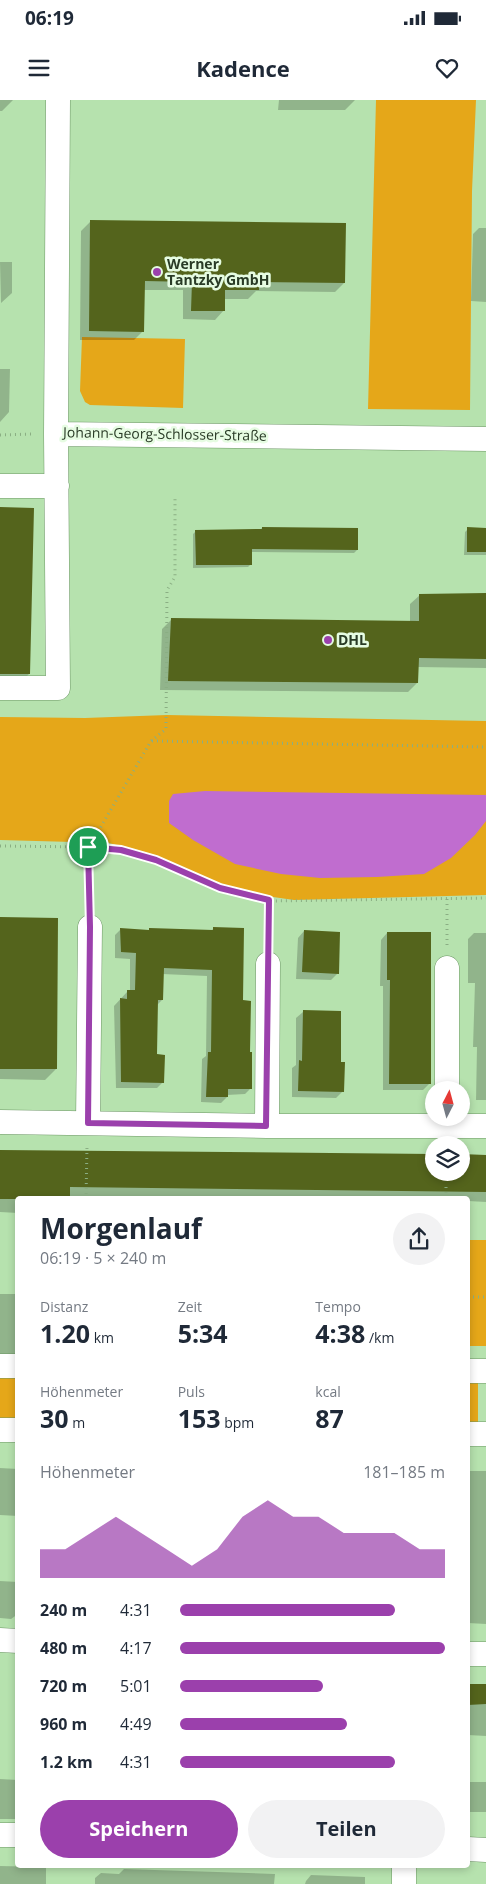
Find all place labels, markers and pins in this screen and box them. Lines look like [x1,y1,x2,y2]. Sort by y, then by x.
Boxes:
place label: Werner Tantzky GmbH [167,254,269,289]
marker: Werner Tantzky GmbH [151,266,163,278]
place label: DHL [338,630,367,649]
marker: DHL [322,634,334,646]
pin [67,826,109,868]

